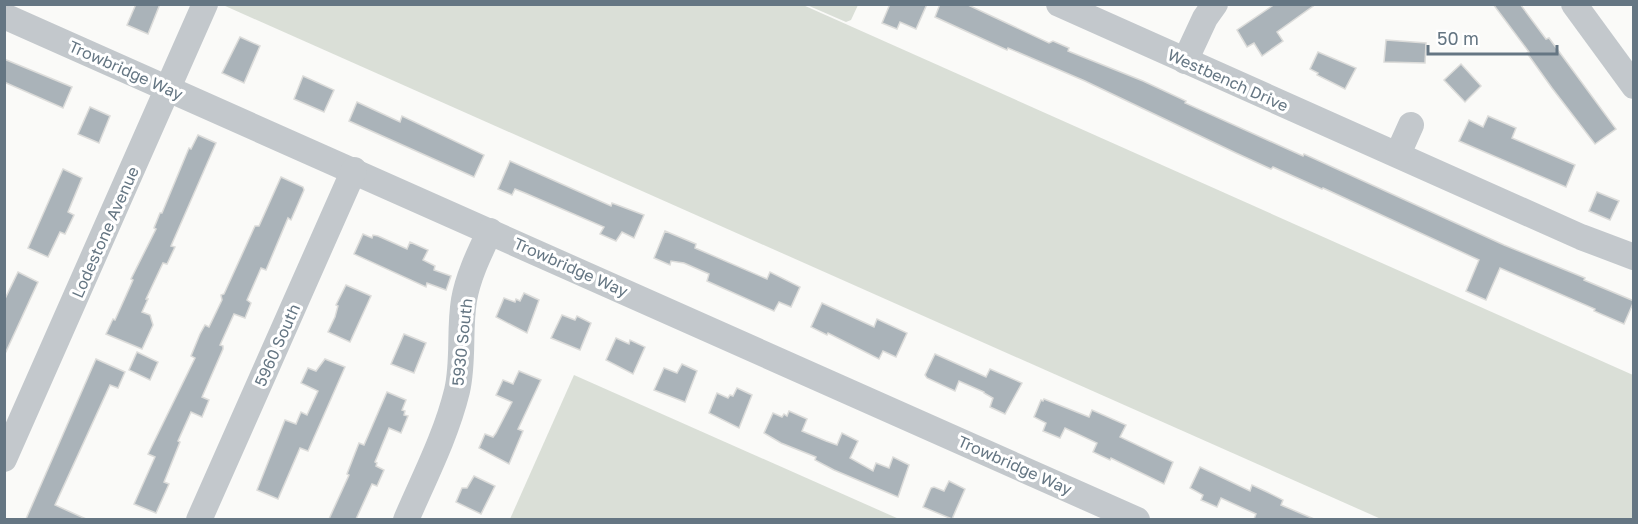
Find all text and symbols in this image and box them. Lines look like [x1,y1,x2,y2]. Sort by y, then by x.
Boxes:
scale bar [1428,18,1557,56]
text: 50 m [1437,27,1479,49]
street label: Trowbridge Way [66,36,186,104]
street label: Westbench Drive [1165,44,1291,116]
street label: Lodestone Avenue [67,163,143,301]
street label: Trowbridge Way [511,233,631,301]
street label: 5930 South [447,297,477,387]
street label: 5960 South [250,301,304,389]
street label: Trowbridge Way [955,431,1075,499]

